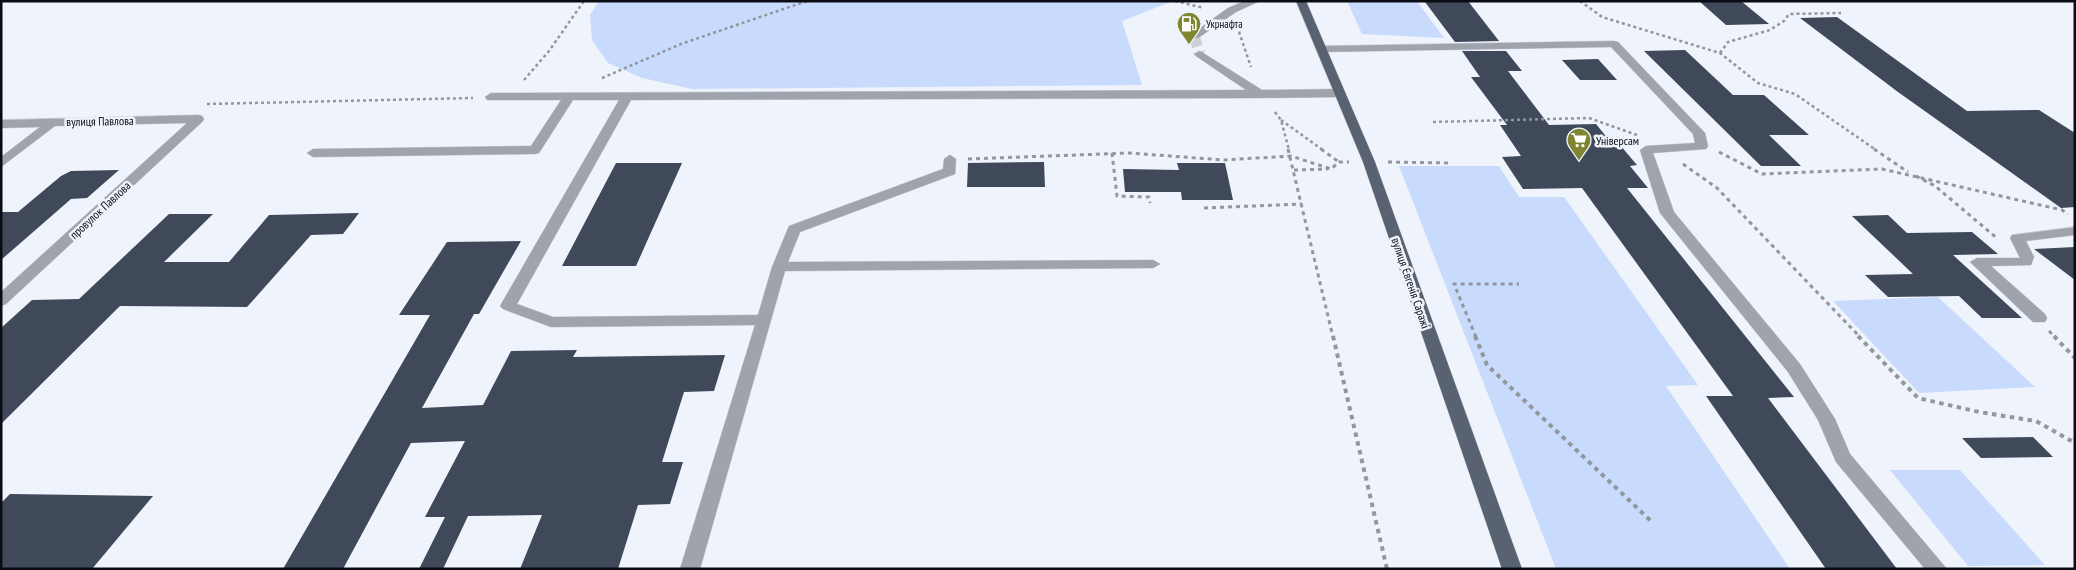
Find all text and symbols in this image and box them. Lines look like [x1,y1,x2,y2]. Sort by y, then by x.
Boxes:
fuel station icon: Укрнафта [1176,11,1202,45]
place label: Укрнафта [1206,17,1243,31]
street label: вулиця Павлова [66,113,134,129]
supermarket icon: Універсам [1566,127,1592,161]
place label: Універсам [1596,133,1639,148]
street label: провулок Павлова [66,178,134,242]
street label: вулиця Євгенія Саражі [1388,236,1434,330]

